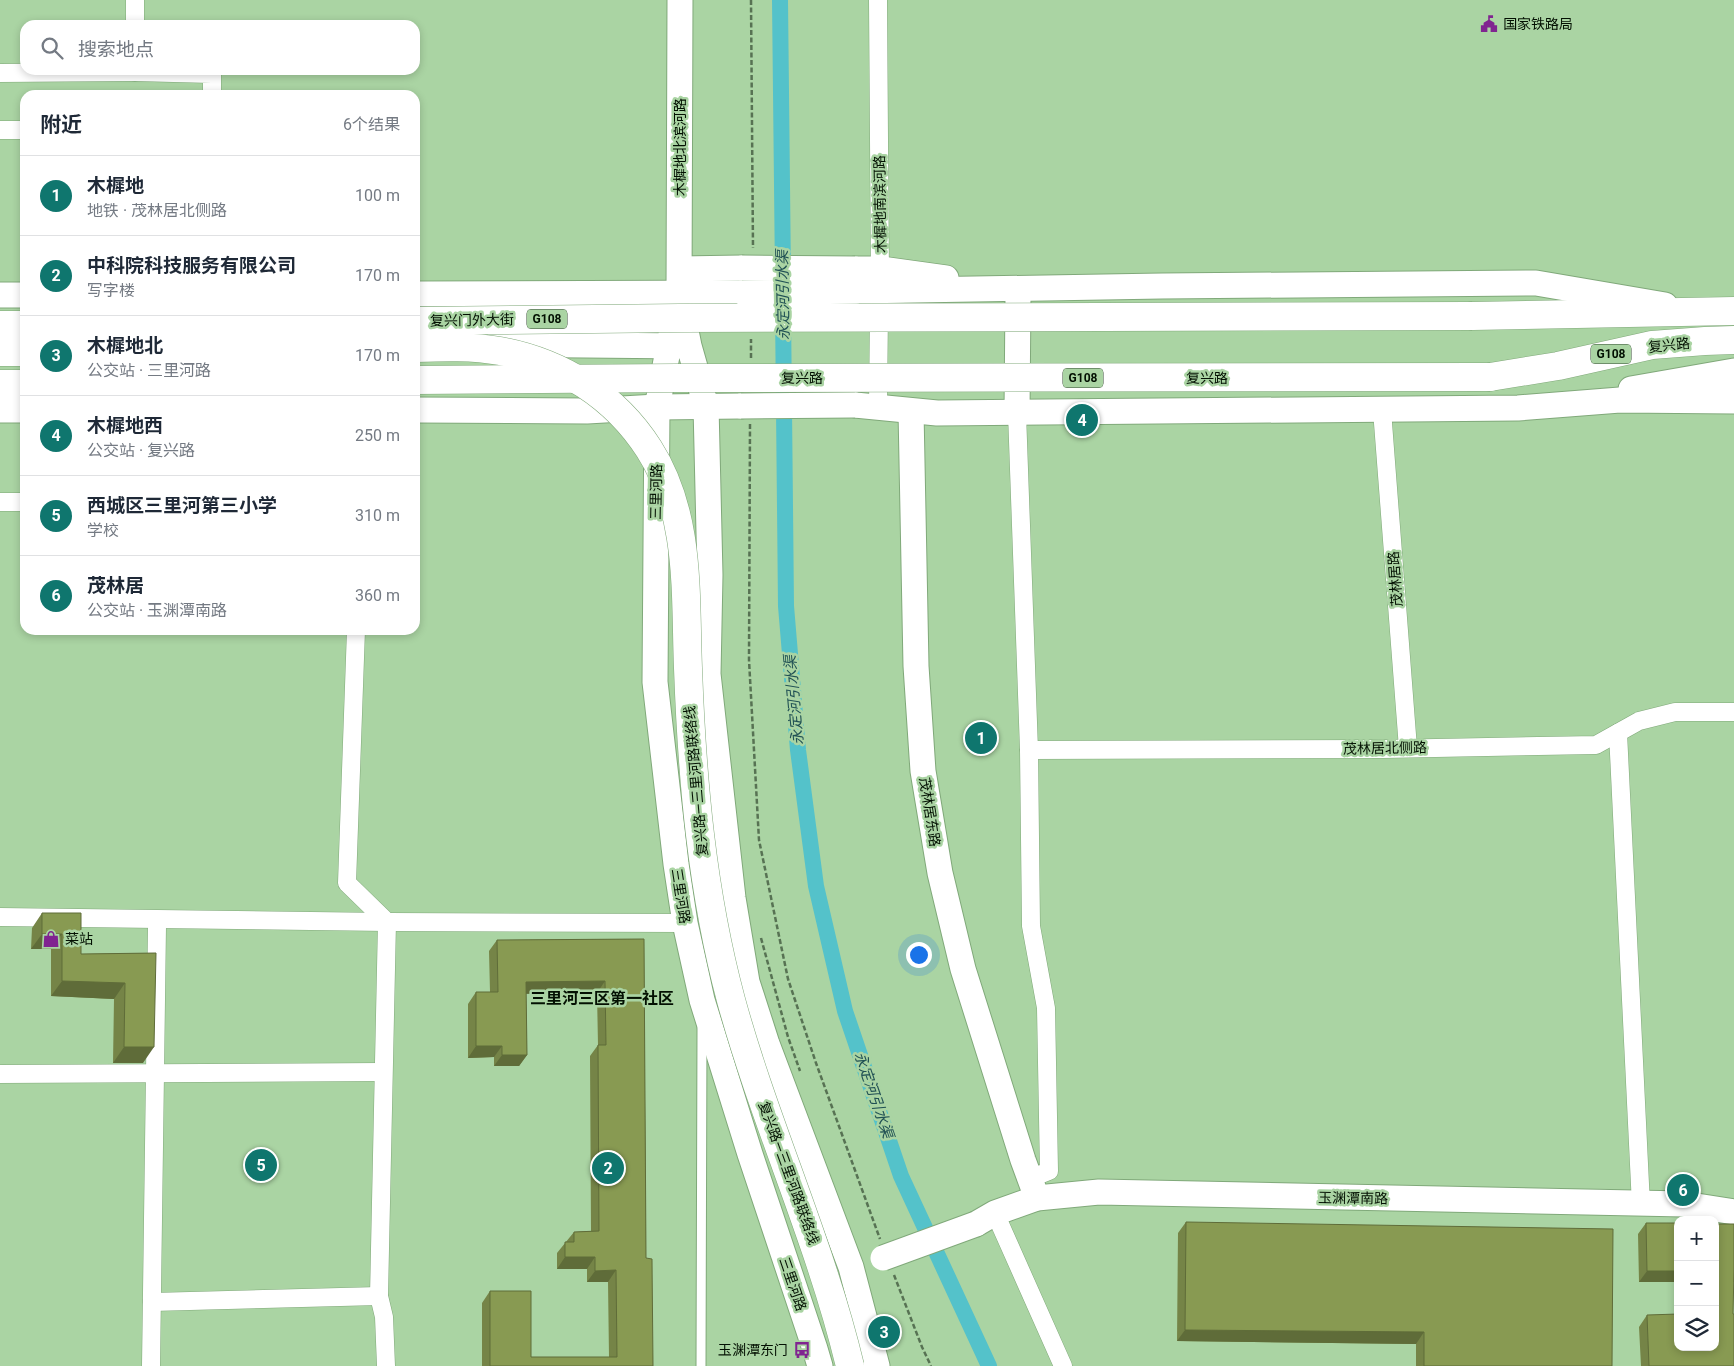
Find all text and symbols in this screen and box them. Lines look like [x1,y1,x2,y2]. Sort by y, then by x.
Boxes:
public building icon: 国家铁路局 [1479,14,1499,34]
place label: 国家铁路局 [1503,16,1573,32]
search box [20,20,420,75]
icon: search [38,34,66,62]
text: 搜索地点 [78,38,154,61]
street label: 木樨地北滨河路 [672,98,688,196]
text: 附近 [40,113,82,137]
text: 6个结果 [343,115,400,134]
street label: 木樨地南滨河路 [871,155,889,253]
text: 木樨地 [87,174,144,197]
text: 1 [51,186,61,205]
text: 100 m [355,186,400,205]
text: 地铁 · 茂林居北侧路 [87,201,227,220]
water label: 永定河引水渠 [773,248,793,340]
text: 中科院科技服务有限公司 [87,254,296,277]
text: 2 [51,266,61,285]
text: 170 m [355,266,400,285]
text: 写字楼 [87,281,135,300]
road number: G108 [527,310,567,328]
street label: 复兴门外大街 [430,311,514,329]
text: 木樨地北 [87,334,163,357]
street label: 复兴路 [1647,335,1691,355]
road number: G108 [1591,344,1631,364]
text: 3 [51,346,61,365]
text: 170 m [355,346,400,365]
text: 公交站 · 三里河路 [87,361,211,380]
road number: G108 [1063,368,1103,388]
street label: 复兴路 [781,370,823,386]
street label: 复兴路 [1186,370,1228,386]
pin: 4 [1066,401,1098,439]
text: 木樨地西 [87,414,163,437]
text: 4 [51,426,61,445]
text: 250 m [355,426,400,445]
text: 公交站 · 复兴路 [87,441,195,460]
street label: 三里河路 [648,464,664,520]
text: 西城区三里河第三小学 [87,494,277,517]
text: 5 [51,506,61,525]
text: 310 m [355,506,400,525]
text: 学校 [87,521,119,540]
street label: 茂林居路 [1385,551,1405,607]
text: 茂林居 [87,574,144,597]
text: 6 [51,586,61,605]
text: 360 m [355,586,400,605]
text: 公交站 · 玉渊潭南路 [87,601,227,620]
water label: 永定河引水渠 [781,652,807,746]
street label: 复兴路—三里河路联络线 [681,705,711,857]
pin: 1 [965,719,997,757]
street label: 茂林居北侧路 [1343,739,1427,757]
street label: 茂林居东路 [917,776,943,848]
street label: 三里河路 [669,867,693,925]
shop icon: 菜站 [41,929,61,949]
place label: 菜站 [65,931,93,947]
your location [906,942,932,968]
district label: 三里河三区第一社区 [530,989,674,1008]
water label: 永定河引水渠 [851,1050,898,1142]
street label: 复兴路—三里河路联络线 [756,1099,822,1247]
pin: 5 [245,1146,277,1184]
pin: 2 [592,1149,624,1187]
pin: 6 [1667,1171,1699,1209]
street label: 玉渊潭南路 [1318,1189,1388,1207]
map controls [1674,1216,1719,1351]
button: + [1674,1216,1719,1261]
street label: 三里河路 [776,1255,810,1313]
button: − [1674,1261,1719,1306]
button: layers [1674,1306,1719,1351]
pin: 3 [868,1313,900,1351]
bus stop icon: 玉渊潭东门 [792,1340,812,1360]
place label: 玉渊潭东门 [718,1342,788,1358]

